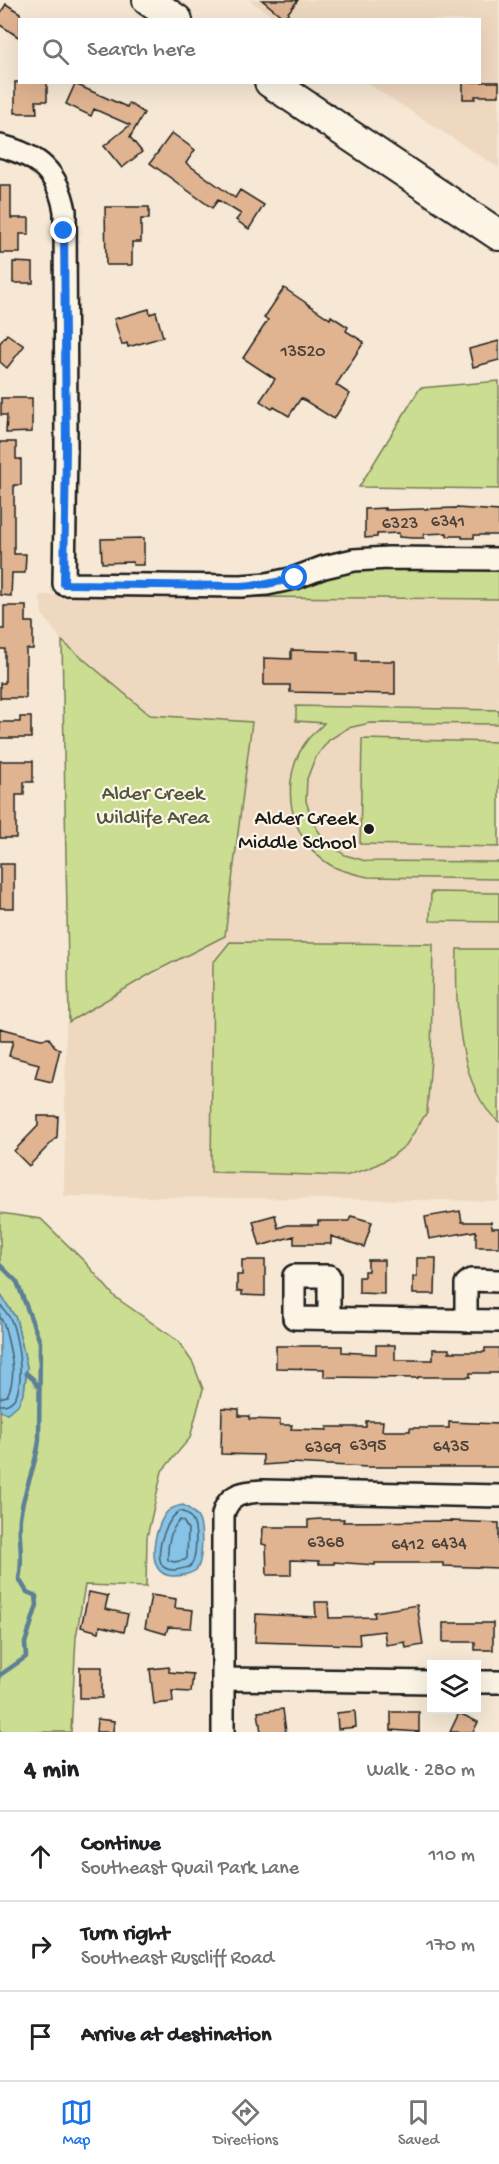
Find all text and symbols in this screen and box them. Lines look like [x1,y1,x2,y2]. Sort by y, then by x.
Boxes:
search box [18,18,481,84]
icon: search [39,35,72,68]
text: Search here [87,38,195,64]
route end [50,217,76,243]
house number: 13520 [279,342,326,363]
house number: 6341 [431,512,465,533]
house number: 6323 [382,514,418,535]
route start [281,564,307,590]
park label: Alder Creek Wildlife Area [96,783,211,832]
place label: Alder Creek Middle School [238,808,360,857]
marker: Alder Creek Middle School [362,822,376,836]
house number: 6395 [350,1436,386,1457]
house number: 6435 [433,1437,469,1458]
house number: 6369 [305,1438,341,1459]
house number: 6368 [307,1533,345,1554]
house number: 6434 [431,1534,467,1555]
house number: 6412 [391,1535,425,1556]
map controls [427,1660,481,1714]
button: layers [427,1660,481,1714]
text: 4 min [24,1756,79,1787]
text: Walk · 280 m [367,1760,475,1783]
text: Continue [81,1832,161,1858]
icon: ahead [24,1840,57,1873]
text: 110 m [429,1845,475,1868]
text: Southeast Quail Park Lane [81,1858,299,1881]
text: Turn right [81,1922,169,1948]
icon: right [24,1930,57,1963]
text: 170 m [426,1935,475,1958]
text: Southeast Ruscliff Road [81,1948,274,1971]
icon: arrive [24,2020,57,2053]
text: Arrive at destination [81,2023,271,2049]
tab: Map [60,2096,93,2151]
tab: Directions [213,2096,278,2151]
tab: Saved [398,2096,439,2151]

